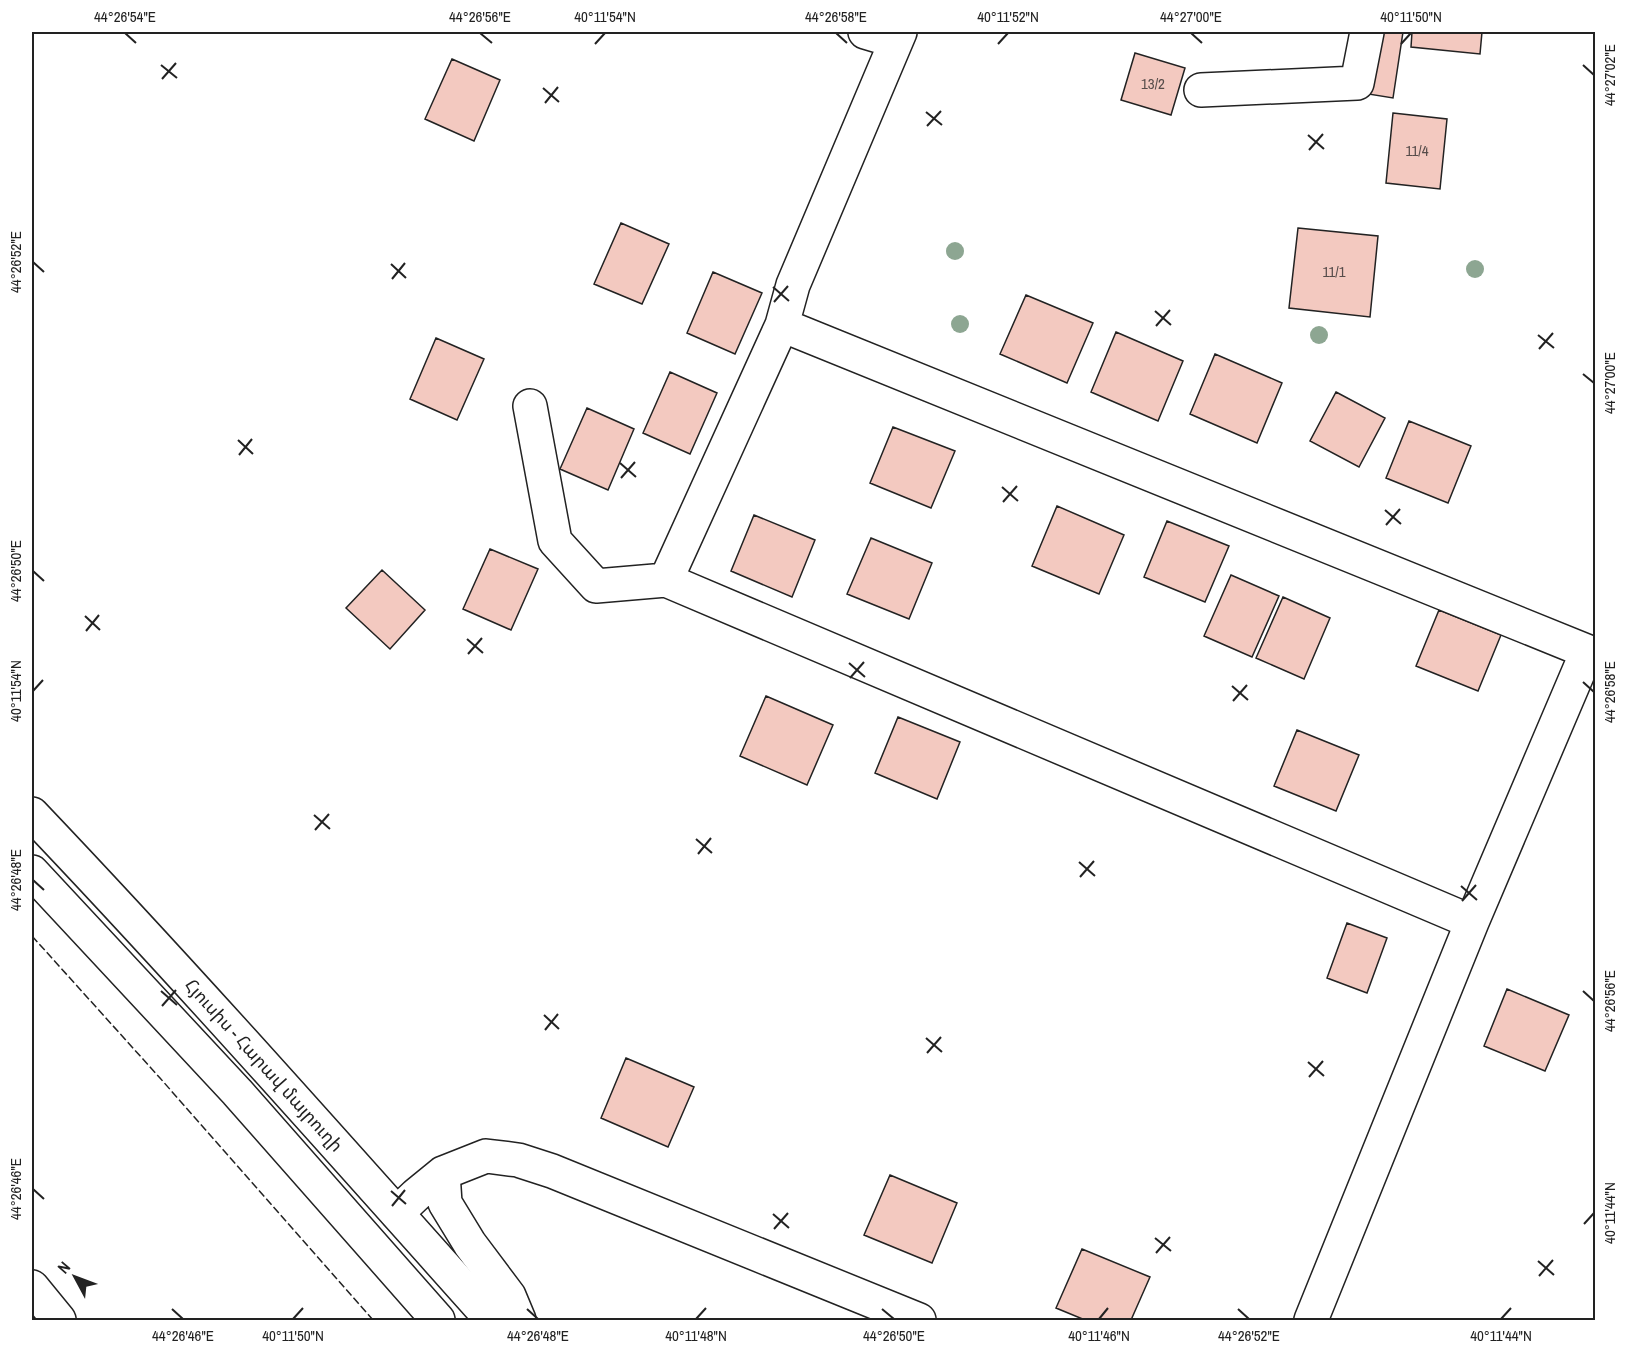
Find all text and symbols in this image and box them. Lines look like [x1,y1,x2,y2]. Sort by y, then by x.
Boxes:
text: 44°26'54"E [94,6,156,27]
text: 44°26'56"E [449,6,511,27]
text: 40°11'54"N [574,6,636,27]
text: 44°26'58"E [805,6,867,27]
text: 40°11'52"N [977,6,1039,27]
text: 44°27'00"E [1160,6,1222,27]
text: 40°11'50"N [1380,6,1442,27]
text: 44°27'02"E [1599,44,1620,106]
house number: 13/2 [1141,73,1165,94]
house number: 11/4 [1405,140,1429,161]
text: 44°26'52"E [5,231,26,293]
house number: 11/1 [1322,261,1346,282]
text: 44°27'00"E [1599,352,1620,414]
text: 44°26'50"E [5,540,26,602]
text: 40°11'54"N [5,660,26,722]
text: 44°26'58"E [1599,661,1620,723]
text: 44°26'48"E [5,849,26,911]
text: 44°26'56"E [1599,970,1620,1032]
street label: Հյուսիս - Հարավ մայրուղի [179,973,349,1157]
text: 44°26'46"E [5,1158,26,1220]
text: 40°11'44"N [1599,1182,1620,1244]
north arrow [45,1247,105,1307]
text: N [52,1256,75,1278]
text: 44°26'46"E [152,1325,214,1346]
text: 40°11'50"N [262,1325,324,1346]
text: 44°26'48"E [507,1325,569,1346]
text: 40°11'48"N [665,1325,727,1346]
text: 44°26'50"E [863,1325,925,1346]
text: 40°11'46"N [1068,1325,1130,1346]
text: 44°26'52"E [1218,1325,1280,1346]
text: 40°11'44"N [1470,1325,1532,1346]

